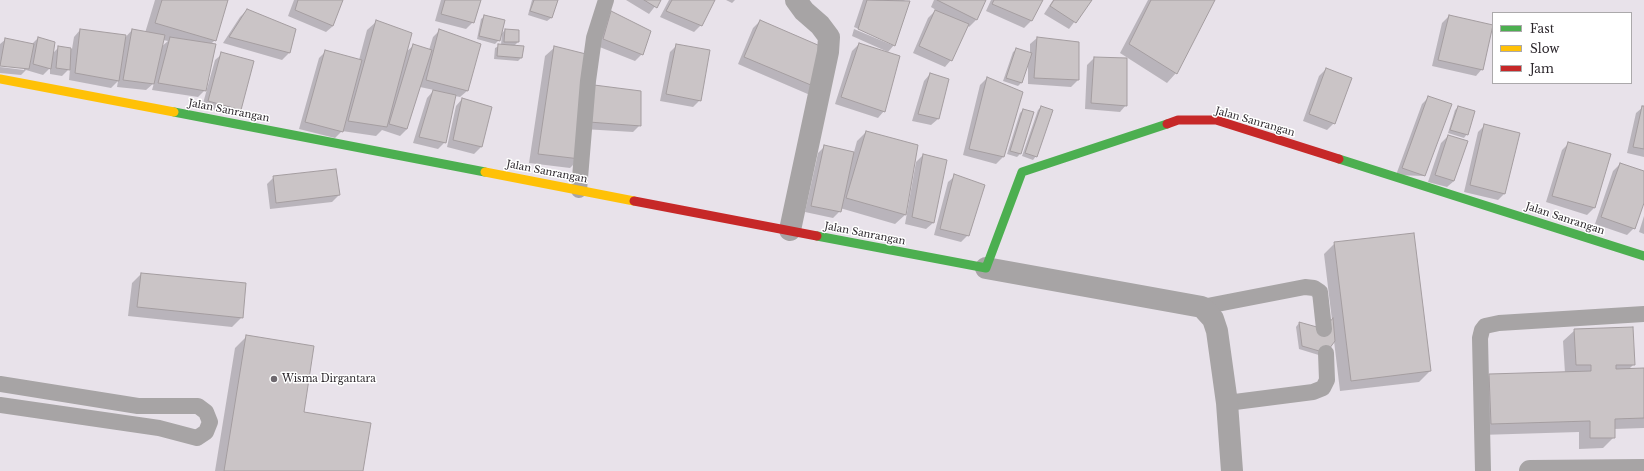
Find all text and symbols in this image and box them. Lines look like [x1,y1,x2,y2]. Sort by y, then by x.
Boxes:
legend [1492,12,1632,84]
text: Fast [1530,21,1554,36]
text: Slow [1530,41,1559,56]
text: Jam [1530,61,1554,76]
street label: Jalan Sanrangan [188,97,270,125]
street label: Jalan Sanrangan [1214,105,1296,139]
street label: Jalan Sanrangan [506,158,588,186]
street label: Jalan Sanrangan [1524,201,1606,237]
street label: Jalan Sanrangan [824,220,906,248]
place label: Wisma Dirgantara [282,373,376,385]
marker: Wisma Dirgantara [269,374,279,384]

